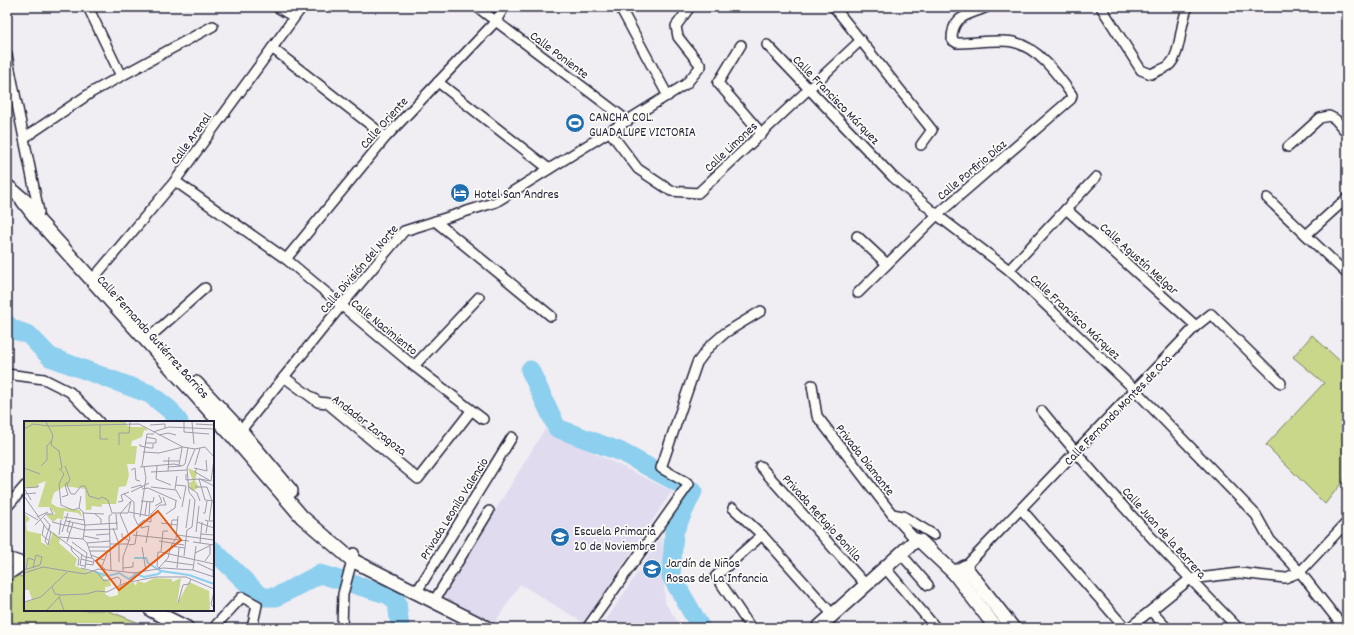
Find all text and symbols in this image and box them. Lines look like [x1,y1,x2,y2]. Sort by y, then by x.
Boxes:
street label: Calle Poniente [525,27,592,85]
street label: Calle Francisco Márquez [787,52,883,150]
street label: Calle Oriente [356,93,414,154]
place label: CANCHA COL. GUADALUPE VICTORIA [589,109,696,143]
street label: Calle Arenal [167,110,217,169]
sports icon: CANCHA COL. GUADALUPE VICTORIA [564,112,586,134]
street label: Calle Limones [701,118,763,178]
street label: Calle Porfirio Díaz [934,136,1012,206]
hotel icon: Hotel San Andres [449,182,471,204]
place label: Hotel San Andres [474,186,559,205]
street label: Calle Agustín Melgar [1095,219,1182,301]
street label: Calle División del Norte [316,221,404,318]
street label: Calle Francisco Márquez [1025,271,1124,365]
street label: Calle Fernando Gutiérrez Barrios [91,272,213,404]
street label: Calle Nacimiento [346,295,421,361]
street label: Calle Fernando Montes de Oca [1060,350,1178,471]
street label: Andador Zaragoza [327,391,411,462]
inset map [24,421,214,611]
street label: Privada Diamante [830,421,898,501]
street label: Privada Leonilo Valencio [416,454,494,564]
street label: Privada Refugio Bonilla [777,471,866,567]
street label: Calle Juan de la Barrera [1116,483,1210,585]
place label: Escuela Primaria 20 de Noviembre [574,523,656,557]
school or university icon: Escuela Primaria 20 de Noviembre [549,526,571,548]
place label: Jardín de Niños Rosas de La Infancia [666,555,769,589]
school or university icon: Jardín de Niños Rosas de La Infancia [641,558,663,580]

